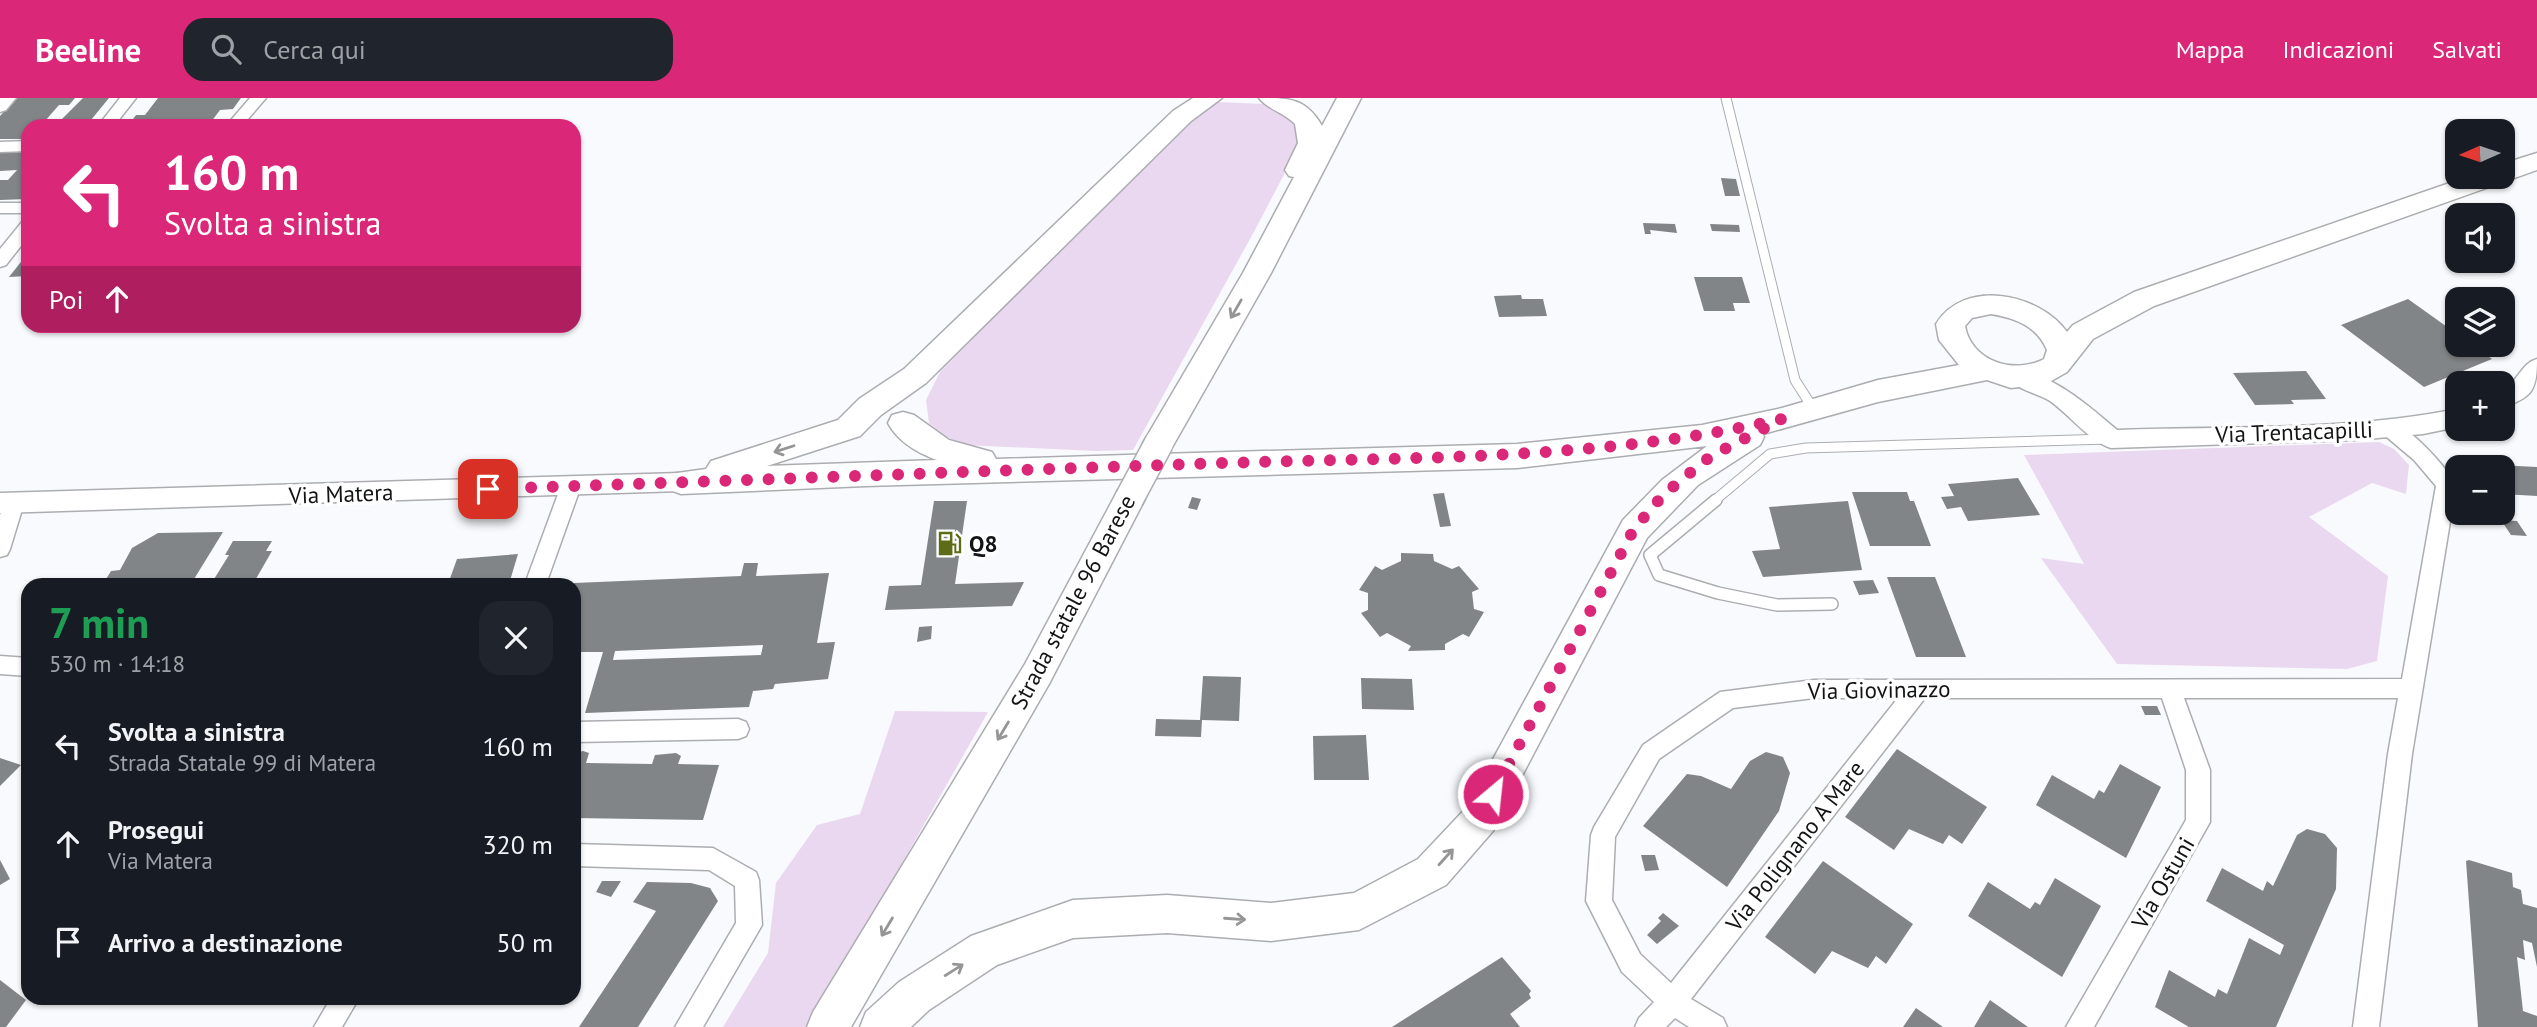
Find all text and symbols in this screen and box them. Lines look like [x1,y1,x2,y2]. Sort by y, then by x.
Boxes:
search box [183,18,673,81]
text: Beeline [35,28,141,71]
icon: search [207,30,245,68]
text: Cerca qui [263,33,366,66]
text: Mappa [2176,34,2245,65]
text: Indicazioni [2283,34,2394,65]
text: Salvati [2432,34,2502,65]
north arrow [2445,119,2515,189]
map controls [2445,119,2515,525]
text: 160 m [164,140,299,204]
icon: left [49,147,140,238]
text: Svolta a sinistra [164,202,381,244]
button: sound [2445,203,2515,273]
icon: ahead [98,280,136,318]
text: Poi [49,283,84,316]
button: layers [2445,287,2515,357]
one-way arrow [1229,299,1243,319]
button: + [2445,371,2515,441]
street label: Via Trentacapilli [2214,414,2373,449]
one-way arrow [773,444,795,457]
button: − [2445,455,2515,525]
pin [458,459,518,519]
icon: arrive [469,470,507,508]
street label: Via Matera [287,477,394,510]
street label: Strada statale 96 Barese [1004,490,1141,714]
place label: Q8 [969,529,997,558]
fuel station icon: Q8 [935,530,963,558]
text: 7 min [49,595,149,650]
button: close [479,601,553,675]
text: 530 m · 14:18 [49,649,185,678]
street label: Via Giovinazzo [1806,674,1951,705]
text: Svolta a sinistra [108,715,285,748]
one-way arrow [996,721,1010,741]
icon: left [49,727,87,765]
text: 160 m [482,730,553,763]
text: Strada Statale 99 di Matera [108,748,376,777]
street label: Via Polignano A Mare [1718,755,1870,938]
position arrow [1456,757,1530,831]
text: Prosegui [108,813,204,846]
icon: ahead [49,825,87,863]
text: 320 m [482,828,553,861]
street label: Via Ostuni [2124,832,2200,935]
text: Via Matera [108,846,213,875]
one-way arrow [1438,848,1454,866]
one-way arrow [1224,913,1246,926]
one-way arrow [880,916,894,936]
icon: arrive [49,923,87,961]
text: Arrivo a destinazione [108,926,343,959]
text: 50 m [497,926,553,959]
one-way arrow [943,963,963,977]

